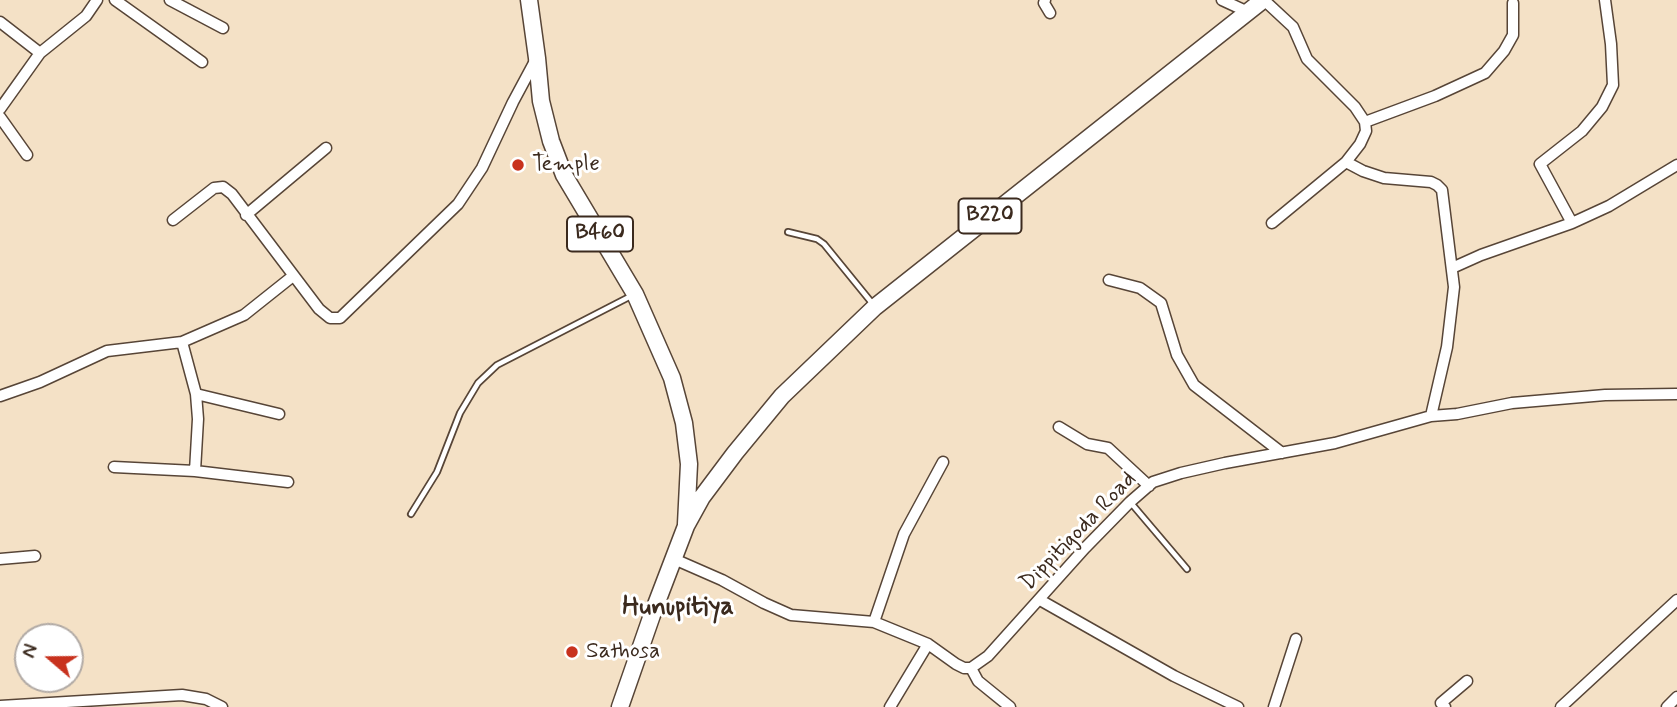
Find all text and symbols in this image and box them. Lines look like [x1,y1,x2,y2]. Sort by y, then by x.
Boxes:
place label: Temple [532,151,600,179]
marker: Temple [510,157,526,173]
road number: B220 [958,198,1021,234]
road number: B460 [567,216,633,252]
street label: Dippitigoda Road [1015,467,1143,597]
district label: Hunupitiya [622,593,734,625]
north arrow [14,623,84,693]
place label: Sathosa [586,638,660,666]
text: N [17,641,45,662]
marker: Sathosa [564,644,580,660]

